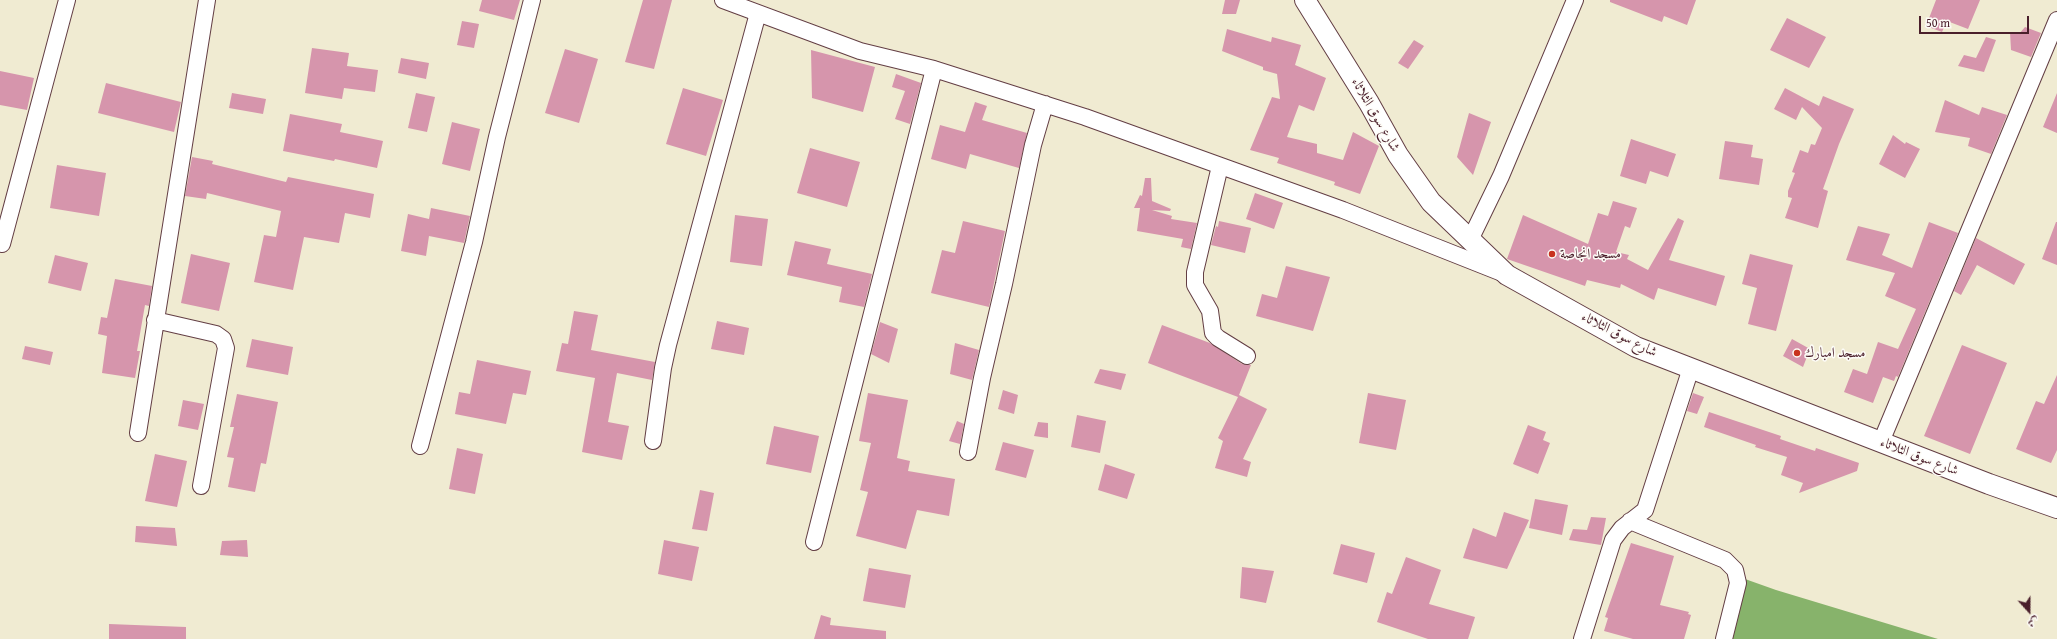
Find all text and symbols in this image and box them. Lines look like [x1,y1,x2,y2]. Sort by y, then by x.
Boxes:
scale bar [1921,8,2031,34]
text: 50 m [1926,14,1950,31]
street label: شارع سوق الثلاثاء [1347,75,1403,155]
place label: مسجد انجاصة [1560,246,1621,262]
marker: مسجد انجاصة [1547,249,1557,259]
street label: شارع سوق الثلاثاء [1578,309,1660,361]
place label: مسجد امبارك [1805,345,1865,361]
marker: مسجد امبارك [1792,348,1802,358]
street label: شارع سوق الثلاثاء [1877,434,1961,480]
north arrow [2009,591,2049,631]
text: ش [2025,613,2041,632]

